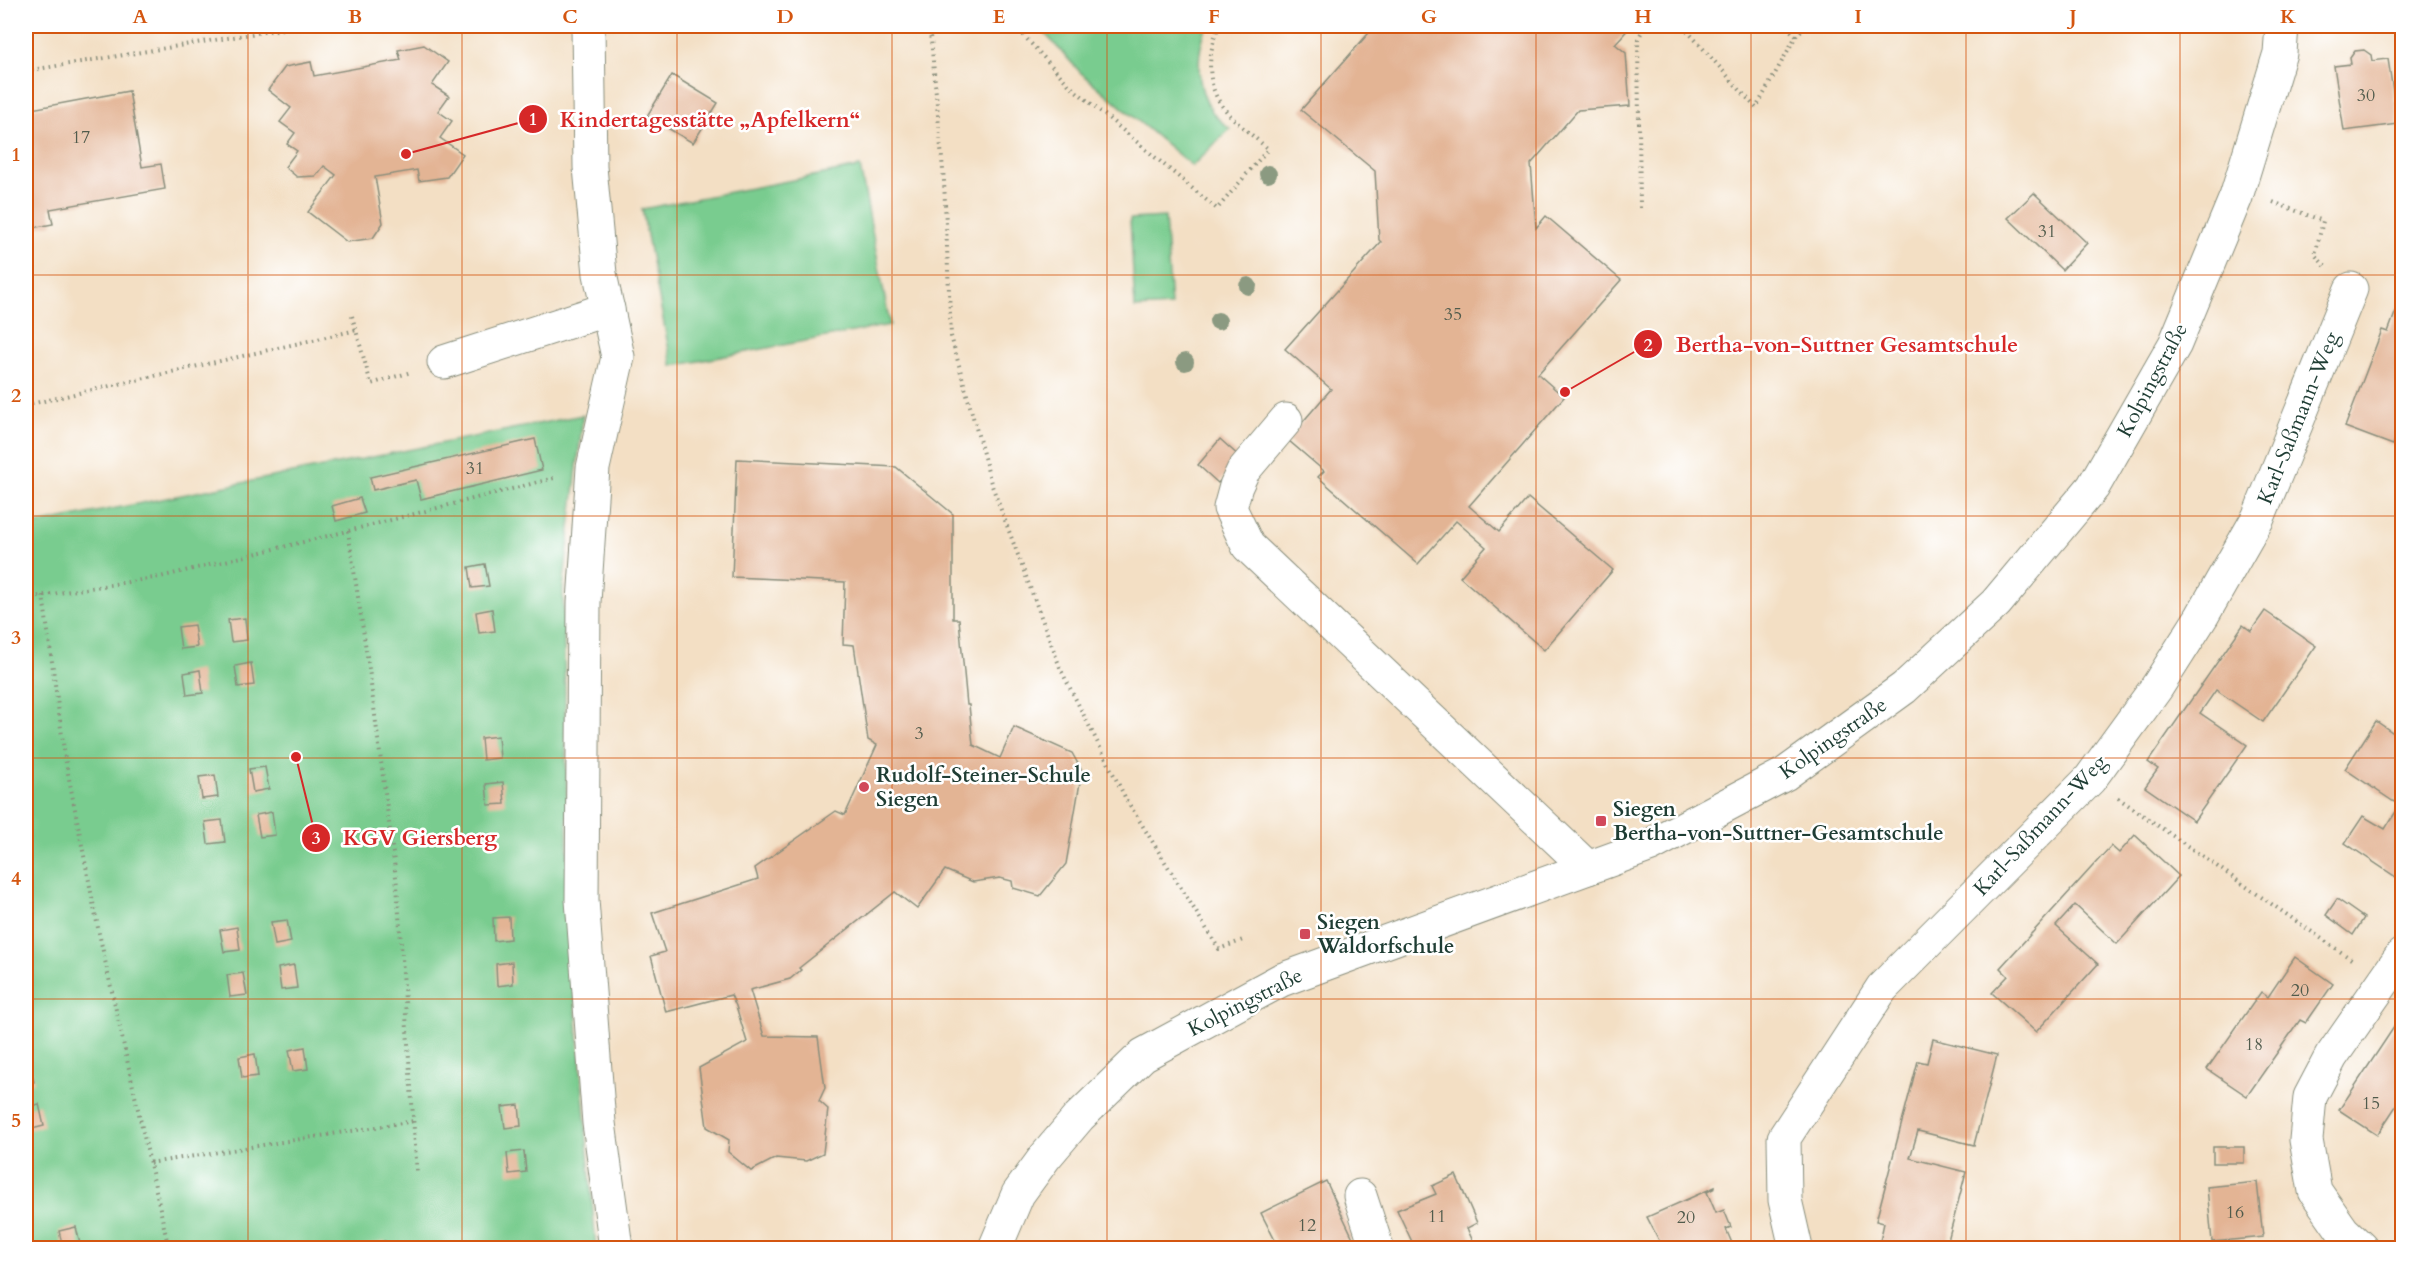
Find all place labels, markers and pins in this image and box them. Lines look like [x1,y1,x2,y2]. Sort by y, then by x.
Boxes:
callout: Kindertagesstätte „Apfelkern“ [518,99,873,139]
callout: Bertha-von-Suttner Gesamtschule [1633,324,2030,364]
place label: Rudolf-Steiner-Schule Siegen [876,761,1091,814]
marker: Rudolf-Steiner-Schule Siegen [857,780,871,794]
place label: Siegen Bertha-von-Suttner-Gesamtschule [1613,795,1944,848]
marker: Siegen Bertha-von-Suttner-Gesamtschule [1594,814,1608,828]
callout: KGV Giersberg [301,818,509,858]
place label: Siegen Waldorfschule [1316,908,1454,961]
marker: Siegen Waldorfschule [1298,927,1312,941]

